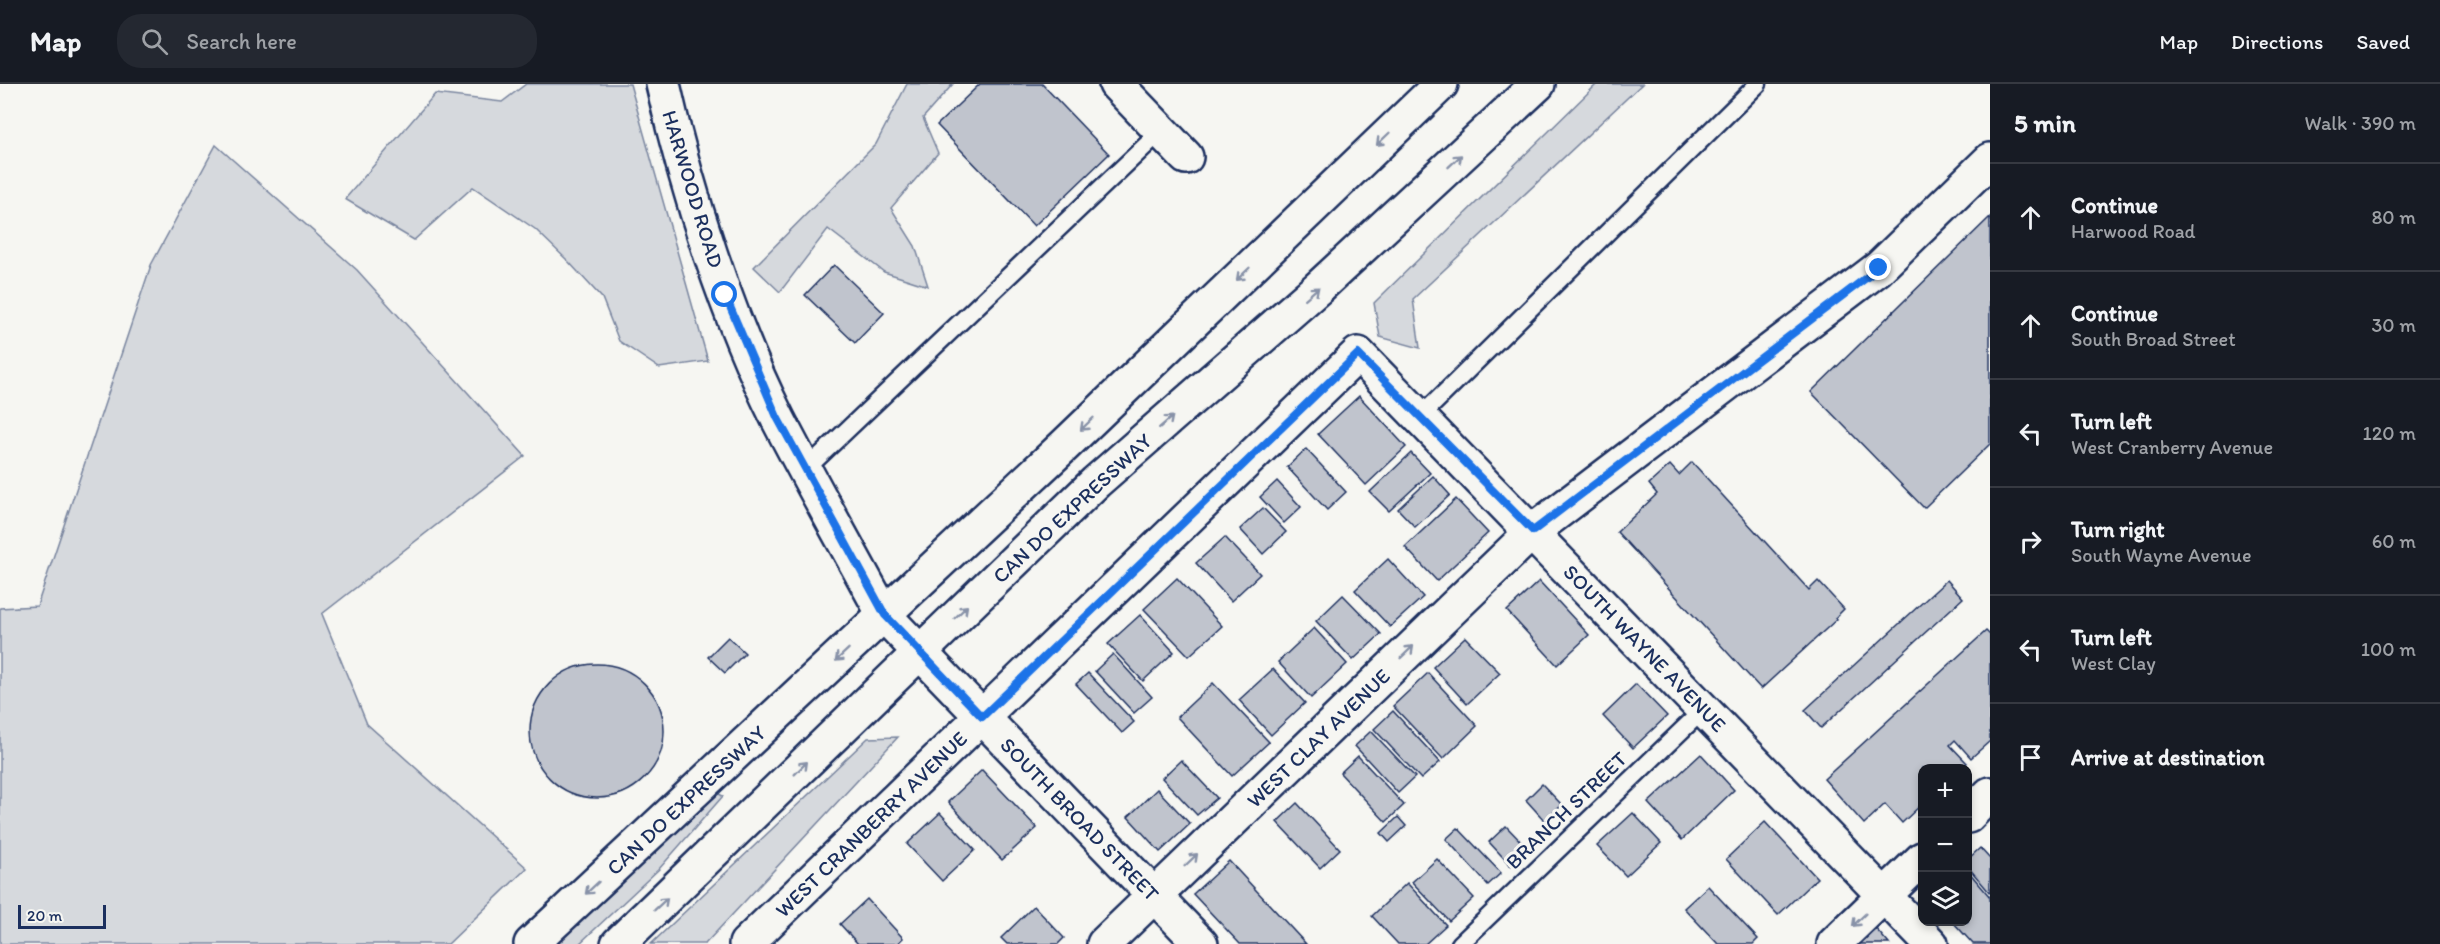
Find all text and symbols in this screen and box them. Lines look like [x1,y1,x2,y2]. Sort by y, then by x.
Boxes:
search box [117,14,537,68]
text: Map [30,24,81,58]
icon: search [138,25,171,58]
text: Search here [186,28,297,55]
text: Map [2160,29,2198,54]
text: Directions [2231,29,2323,54]
text: Saved [2356,29,2410,54]
street label: HARWOOD ROAD [657,107,729,271]
text: 5 min [2014,107,2076,139]
text: Walk · 390 m [2305,111,2416,135]
one-way arrow [1376,132,1391,146]
one-way arrow [1447,154,1462,168]
text: Continue [2071,192,2158,219]
icon: ahead [2014,201,2047,234]
text: 80 m [2371,205,2416,229]
text: Harwood Road [2071,219,2196,243]
route end [1865,254,1891,280]
one-way arrow [1235,267,1250,282]
route start [711,281,737,307]
one-way arrow [1304,286,1319,300]
text: Continue [2071,300,2158,327]
icon: ahead [2014,309,2047,342]
text: 30 m [2371,313,2416,337]
text: South Broad Street [2071,327,2236,351]
text: Turn left [2071,408,2152,435]
one-way arrow [1158,415,1173,429]
one-way arrow [1080,417,1095,431]
icon: left [2014,417,2047,450]
text: 120 m [2363,421,2416,445]
street label: CAN DO EXPRESSWAY [987,428,1157,588]
text: West Cranberry Avenue [2071,435,2273,459]
text: Turn right [2071,516,2165,543]
icon: right [2014,525,2047,558]
text: 60 m [2372,529,2416,553]
text: South Wayne Avenue [2071,543,2251,567]
street label: SOUTH WAYNE AVENUE [1559,559,1732,737]
one-way arrow [953,605,968,619]
text: Turn left [2071,624,2152,651]
icon: left [2014,633,2047,666]
text: 100 m [2361,637,2416,661]
one-way arrow [1400,645,1415,659]
one-way arrow [834,648,849,662]
text: West Clay [2071,651,2156,675]
street label: WEST CLAY AVENUE [1241,663,1395,813]
street label: CAN DO EXPRESSWAY [601,720,771,880]
street label: WEST CRANBERRY AVENUE [770,726,972,922]
street label: SOUTH BROAD STREET [995,732,1165,906]
icon: arrive [2014,741,2047,774]
text: Arrive at destination [2071,744,2265,771]
street label: BRANCH STREET [1500,746,1632,874]
one-way arrow [794,761,808,776]
map controls [1918,764,1972,926]
button: + [1918,764,1972,818]
button: − [1918,818,1972,872]
one-way arrow [1183,853,1198,867]
button: layers [1918,872,1972,926]
one-way arrow [584,881,599,895]
one-way arrow [654,897,669,911]
scale bar [18,902,106,930]
text: 20 m [27,906,62,925]
one-way arrow [1852,912,1867,927]

